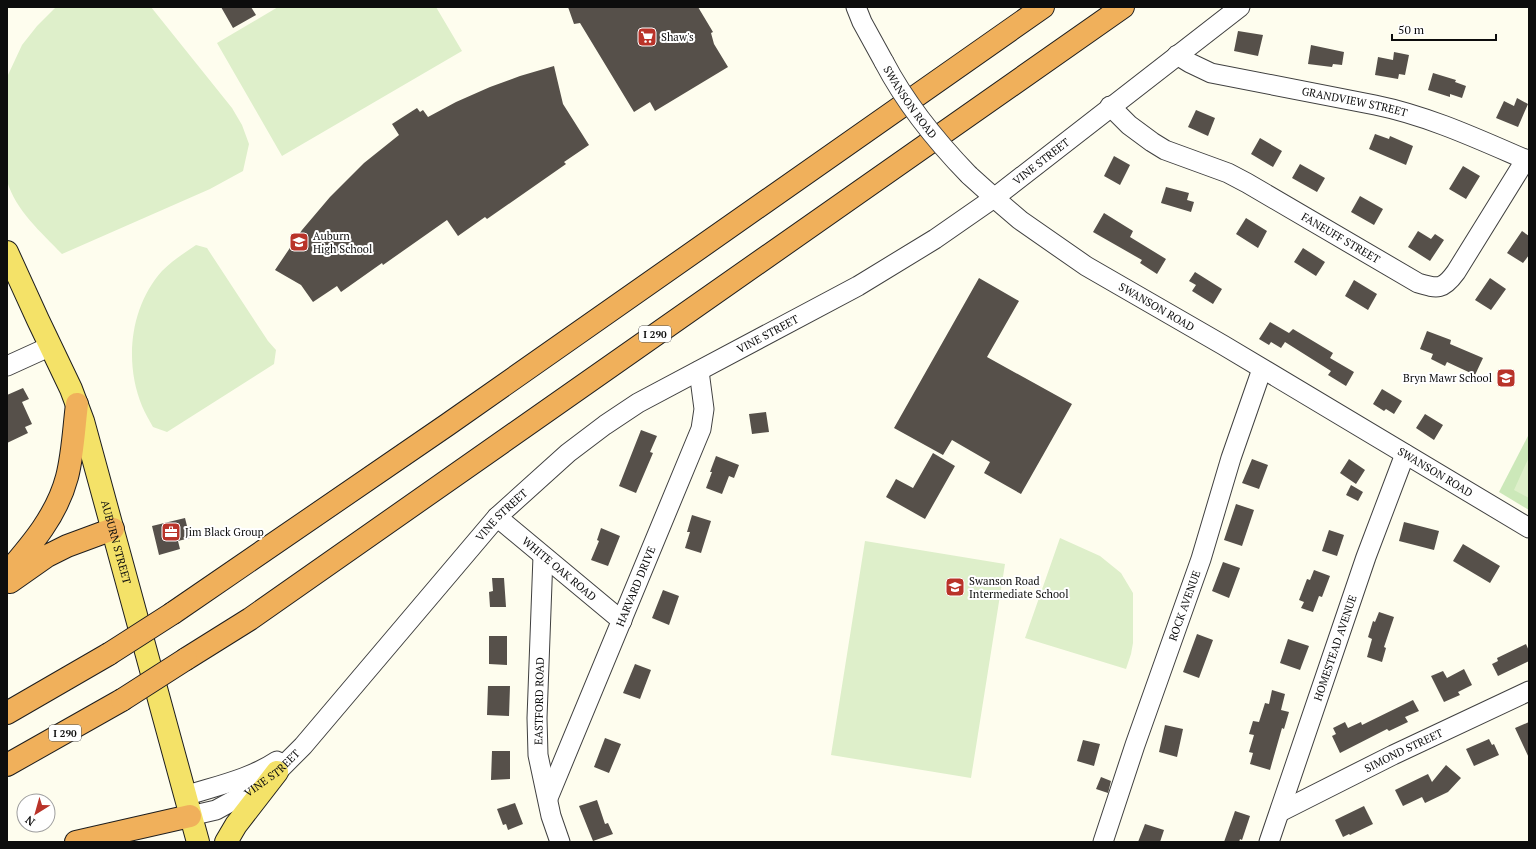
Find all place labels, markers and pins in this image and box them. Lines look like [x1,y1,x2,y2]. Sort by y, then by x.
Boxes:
supermarket icon: Shaw's [636,26,658,48]
place label: Shaw's [661,30,694,44]
place label: Auburn High School [313,229,372,256]
school or university icon: Auburn High School [288,231,310,253]
school or university icon: Bryn Mawr School [1495,367,1517,389]
place label: Bryn Mawr School [1403,371,1492,385]
office icon: Jim Black Group [160,521,182,543]
place label: Jim Black Group [185,525,264,539]
place label: Swanson Road Intermediate School [969,574,1068,601]
school or university icon: Swanson Road Intermediate School [944,576,966,598]

